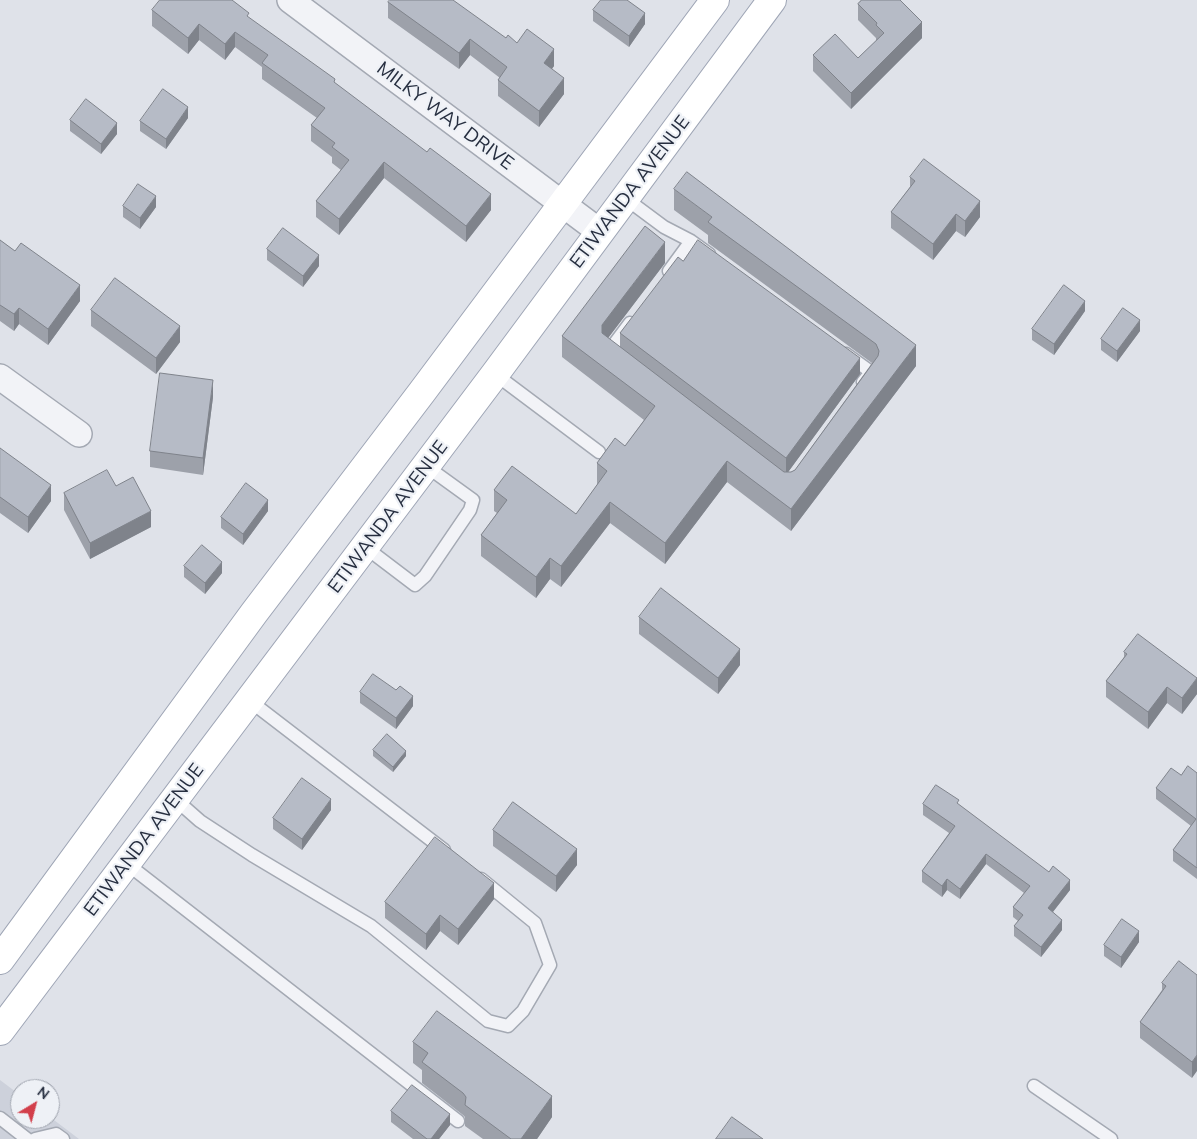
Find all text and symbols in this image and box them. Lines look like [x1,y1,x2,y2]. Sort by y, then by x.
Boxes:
street label: MILKY WAY DRIVE [372,57,518,175]
street label: ETIWANDA AVENUE [565,111,695,273]
street label: ETIWANDA AVENUE [323,436,453,598]
street label: ETIWANDA AVENUE [79,759,209,921]
north arrow [10,1079,60,1129]
text: N [34,1082,53,1103]

